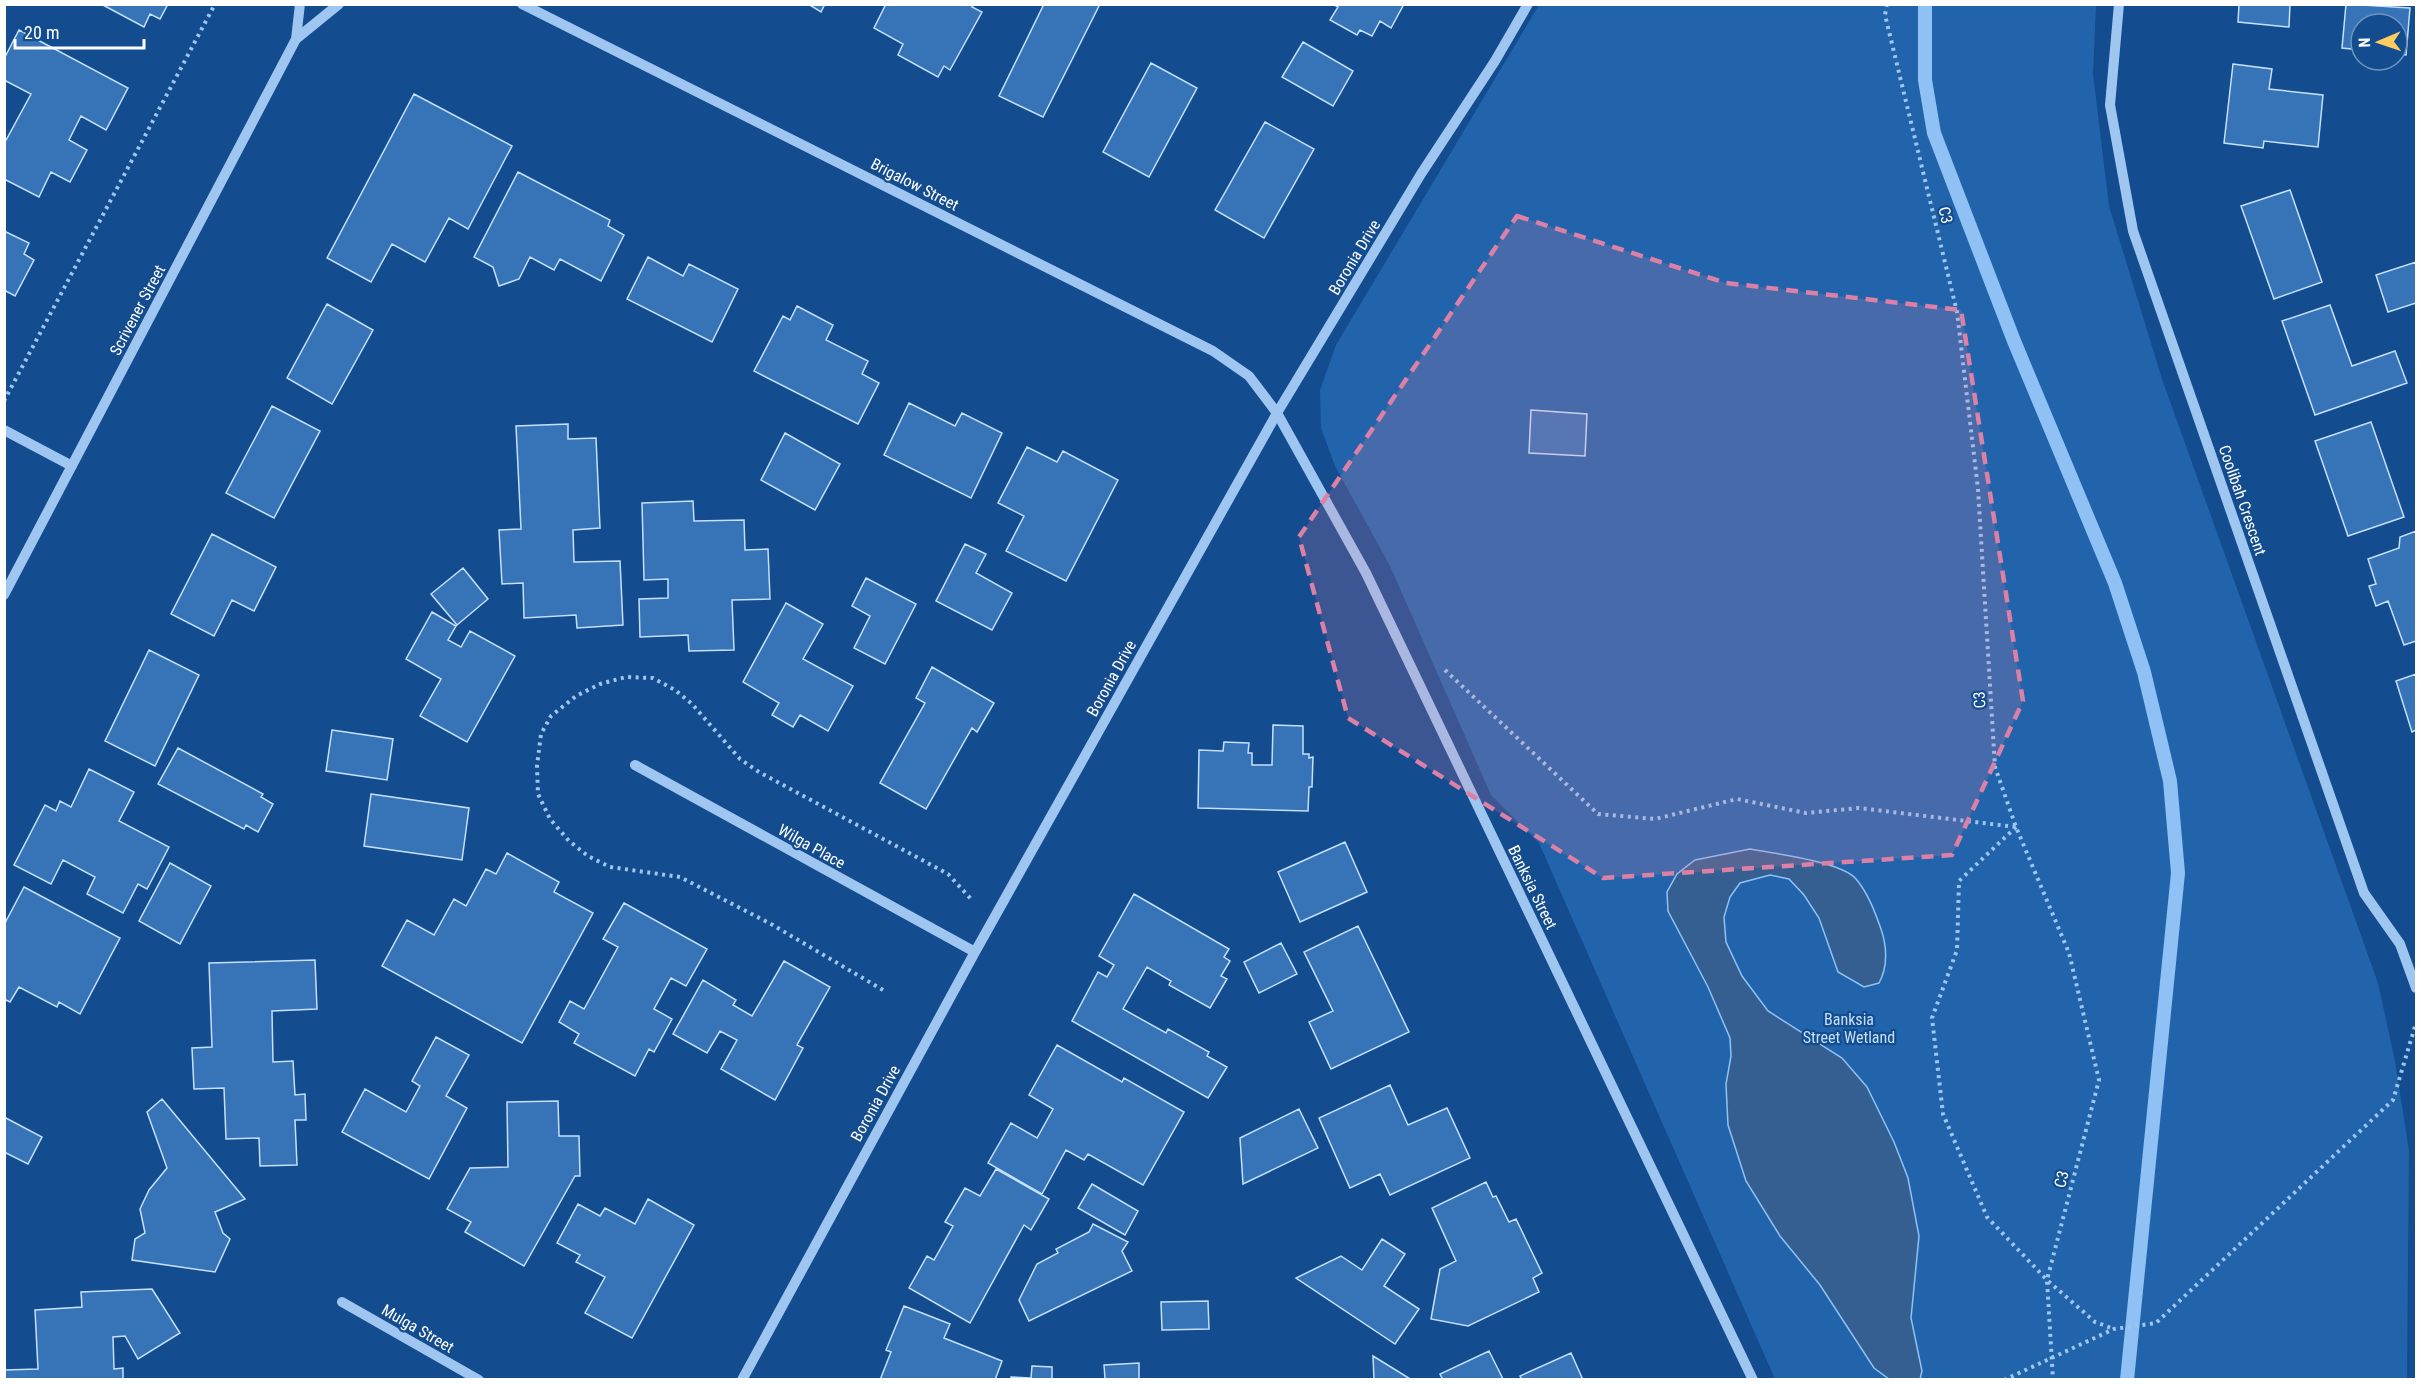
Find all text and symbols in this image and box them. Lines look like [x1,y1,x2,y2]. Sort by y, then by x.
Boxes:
scale bar [15,12,144,50]
north arrow [2349,12,2409,72]
text: 20 m [24,22,59,43]
text: N [2355,37,2374,48]
street label: Brigalow Street [868,154,962,215]
street label: C3 [1934,205,1957,226]
street label: Boronia Drive [1325,216,1384,298]
street label: Scrivener Street [106,261,169,359]
street label: Coolibah Crescent [2215,443,2270,558]
street label: Boronia Drive [1083,637,1140,720]
street label: C3 [1969,691,1990,709]
street label: Wilga Place [775,820,849,873]
street label: Banksia Street [1504,842,1561,933]
park label: Banksia Street Wetland [1803,1010,1895,1047]
street label: Boronia Drive [847,1062,904,1145]
street label: C3 [2050,1169,2073,1190]
street label: Mulga Street [378,1300,457,1357]

